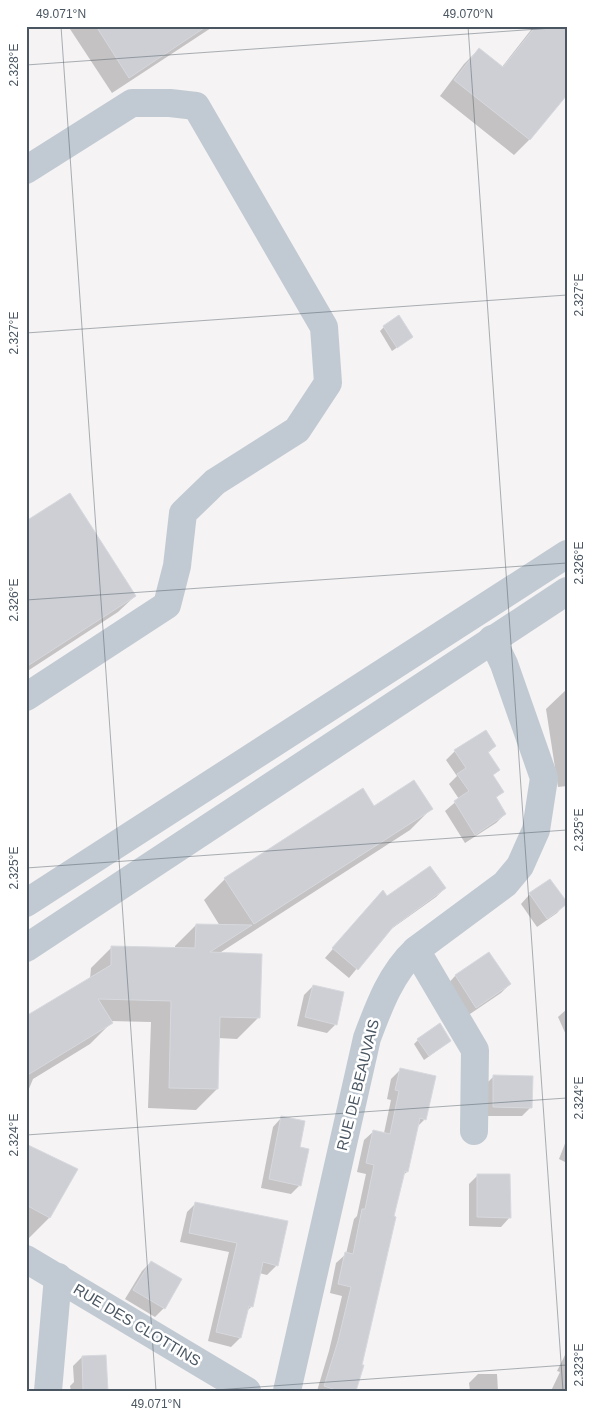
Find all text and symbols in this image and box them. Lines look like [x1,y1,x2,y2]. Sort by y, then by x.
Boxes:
text: 49.071°N [36,7,86,21]
text: 49.070°N [443,7,493,21]
text: 2.328°E [7,44,21,86]
text: 2.327°E [572,274,586,316]
text: 2.327°E [7,312,21,354]
text: 2.326°E [572,542,586,584]
text: 2.326°E [7,579,21,621]
text: 2.325°E [572,809,586,851]
text: 2.325°E [7,847,21,889]
street label: RUE DE BEAUVAIS [333,1017,382,1152]
text: 2.324°E [572,1077,586,1119]
text: 2.324°E [7,1114,21,1156]
street label: RUE DES CLOTTINS [71,1280,204,1369]
text: 2.323°E [572,1344,586,1386]
text: 49.071°N [131,1397,181,1411]

